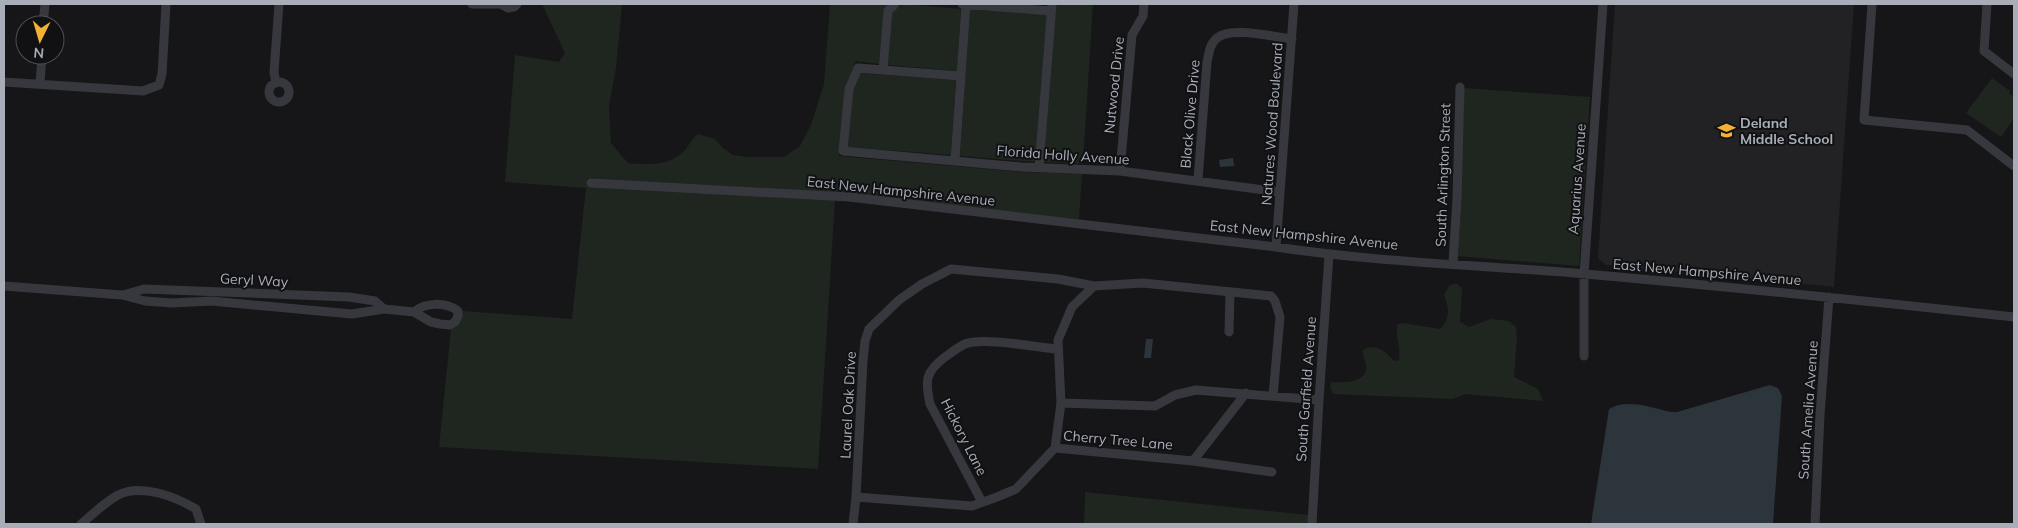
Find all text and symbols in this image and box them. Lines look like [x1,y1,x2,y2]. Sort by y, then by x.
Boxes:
north arrow [15,15,65,65]
street label: Nutwood Drive [1100,36,1128,134]
street label: Natures Wood Boulevard [1257,42,1287,206]
text: N [33,44,45,62]
street label: Black Olive Drive [1176,59,1204,169]
street label: South Arlington Street [1431,103,1455,247]
place label: Deland Middle School [1740,114,1833,148]
school or university icon: Deland Middle School [1716,121,1736,141]
street label: Aquarius Avenue [1564,123,1590,235]
street label: Florida Holly Avenue [996,141,1130,169]
street label: East New Hampshire Avenue [806,172,996,210]
street label: East New Hampshire Avenue [1209,216,1399,254]
street label: East New Hampshire Avenue [1612,255,1802,289]
street label: Geryl Way [219,269,289,291]
street label: South Garfield Avenue [1292,316,1320,462]
street label: South Amelia Avenue [1794,340,1822,480]
street label: Laurel Oak Drive [836,351,860,459]
street label: Hickory Lane [937,395,991,479]
street label: Cherry Tree Lane [1062,426,1174,454]

